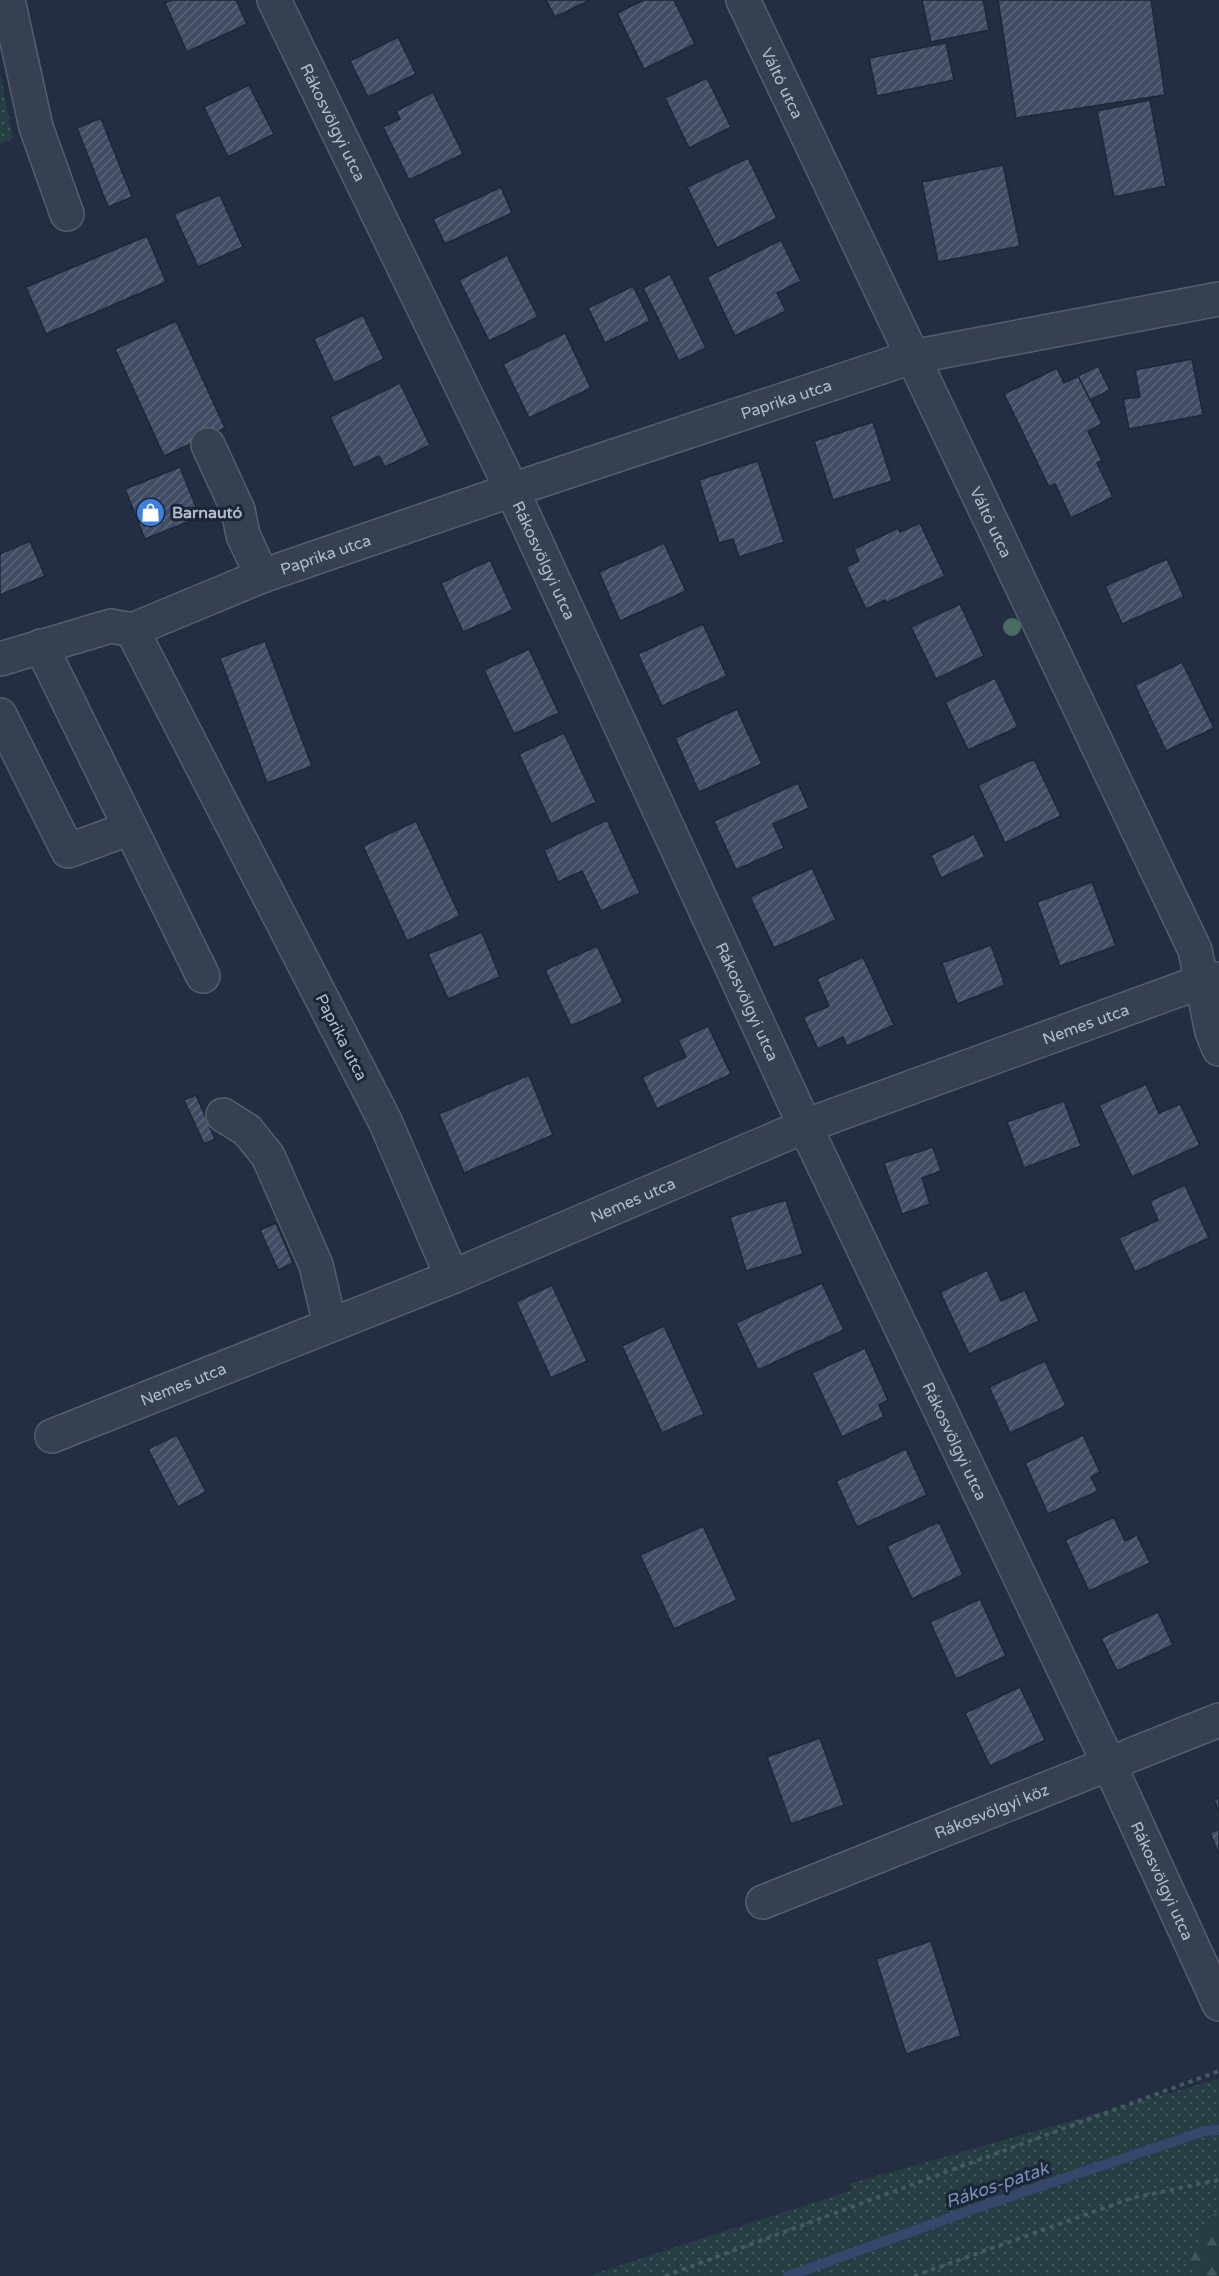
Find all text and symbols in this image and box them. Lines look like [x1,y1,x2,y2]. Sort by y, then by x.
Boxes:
street label: Váltó utca [756,45,807,122]
street label: Rákosvölgyi utca [295,61,370,185]
street label: Paprika utca [738,375,834,424]
street label: Váltó utca [965,484,1016,561]
shop icon: Barnautó [135,496,167,528]
street label: Rákosvölgyi utca [507,498,579,623]
place label: Barnautó [172,503,243,523]
street label: Paprika utca [278,530,374,580]
street label: Rákosvölgyi utca [711,939,783,1065]
street label: Paprika utca [311,991,371,1084]
street label: Nemes utca [1040,1000,1132,1050]
street label: Nemes utca [588,1174,679,1228]
street label: Nemes utca [138,1359,229,1411]
street label: Rákosvölgyi utca [918,1379,991,1504]
street label: Rákosvölgyi köz [932,1780,1052,1844]
street label: Rákosvölgyi utca [1126,1818,1197,1944]
water label: Rákos-patak [943,2157,1053,2213]

